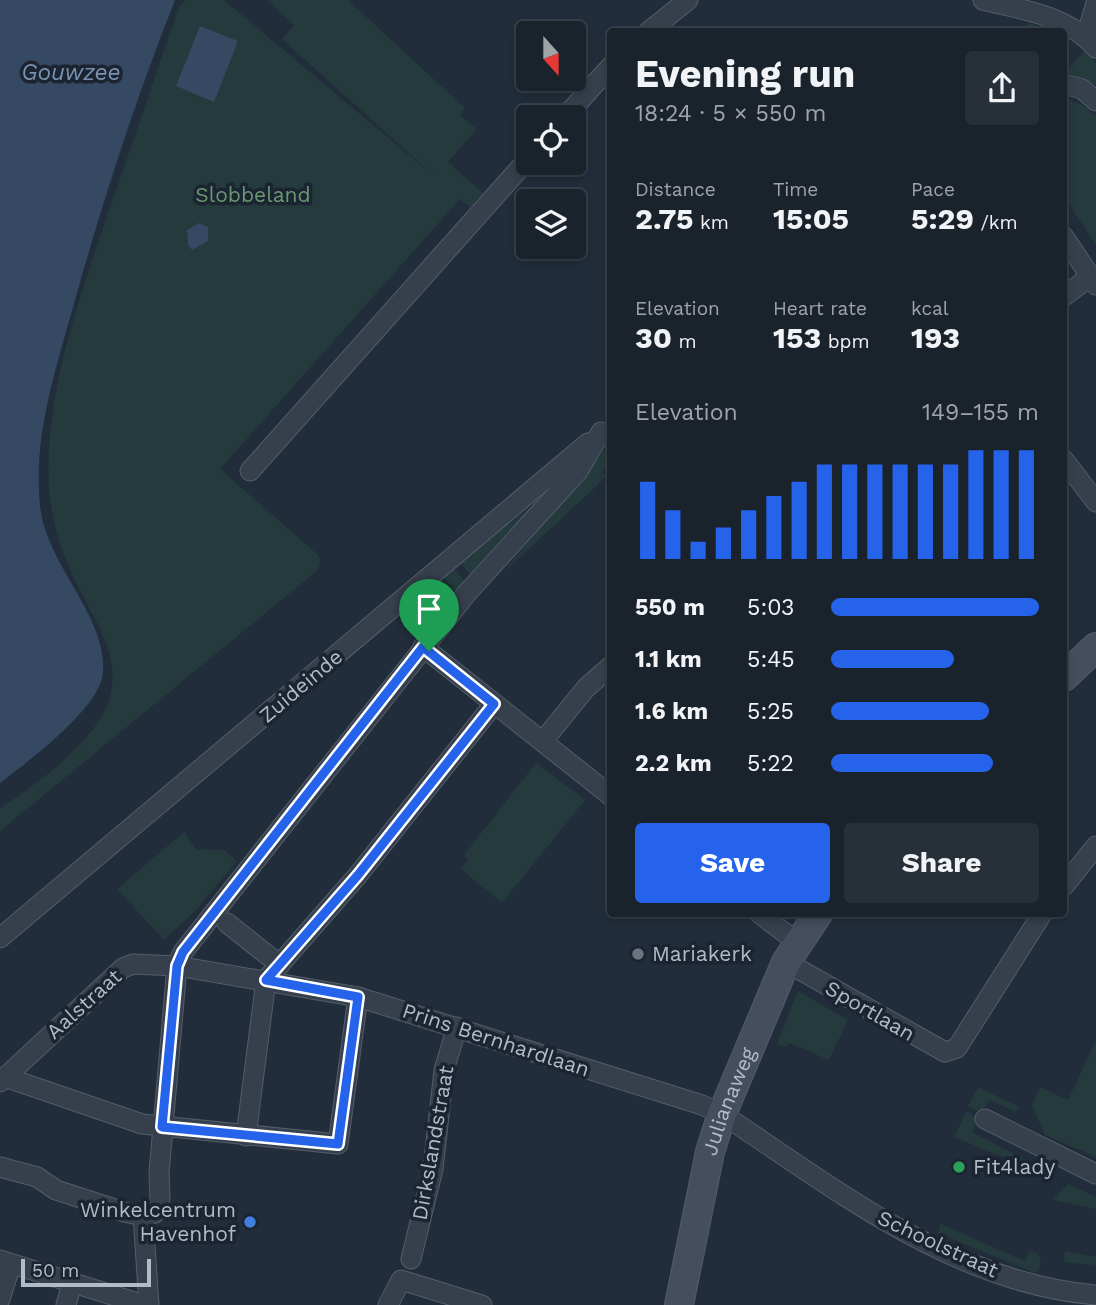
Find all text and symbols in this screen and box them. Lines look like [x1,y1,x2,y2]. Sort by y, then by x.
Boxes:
north arrow [516,21,586,91]
map controls [516,21,586,259]
button: share [965,51,1039,125]
text: Evening run [635,52,855,96]
water label: Gouwzee [21,59,121,86]
text: 18:24 · 5 × 550 m [635,100,826,127]
button: locate [516,105,586,175]
text: Distance [635,178,716,201]
text: Time [773,178,818,201]
text: Pace [911,178,955,201]
park label: Slobbeland [195,182,311,207]
button: layers [516,189,586,259]
text: 2.75 [635,201,694,236]
text: 15:05 [773,201,849,236]
text: 5:29 [911,201,974,236]
text: km [694,211,729,234]
text: /km [974,211,1018,234]
text: Elevation [635,297,720,320]
text: Heart rate [773,297,867,320]
text: kcal [911,297,949,320]
text: 30 [635,320,672,355]
text: 153 [773,320,821,355]
text: 193 [911,320,960,355]
text: m [672,330,697,353]
text: bpm [821,330,870,353]
text: Elevation [635,399,738,426]
text: 149–155 m [922,399,1039,426]
pin [399,579,459,651]
icon: arrive [410,590,448,628]
text: 550 m [635,594,705,621]
text: 5:03 [747,594,794,621]
street label: Zuideinde [254,644,347,728]
text: 1.1 km [635,646,702,673]
text: 5:45 [747,646,795,673]
text: 1.6 km [635,698,708,725]
text: 5:25 [747,698,794,725]
text: 2.2 km [635,750,712,777]
text: 5:22 [747,750,794,777]
button: Save [635,823,830,903]
button: Share [844,823,1039,903]
place label: Mariakerk [652,941,752,966]
marker: Mariakerk [630,946,646,962]
street label: Aalstraat [41,963,127,1044]
street label: Sportlaan [821,975,919,1046]
street label: Prins Bernhardlaan [400,997,593,1082]
street label: Julianaweg [697,1043,761,1158]
street label: Dirkslandstraat [407,1063,458,1222]
place label: Fit4lady [973,1154,1056,1179]
marker: Fit4lady [951,1159,967,1175]
place label: Winkelcentrum Havenhof [80,1197,236,1246]
street label: Schoolstraat [874,1205,1003,1282]
marker: Winkelcentrum Havenhof [242,1214,258,1230]
scale bar [21,1256,150,1288]
text: 50 m [32,1259,79,1282]

